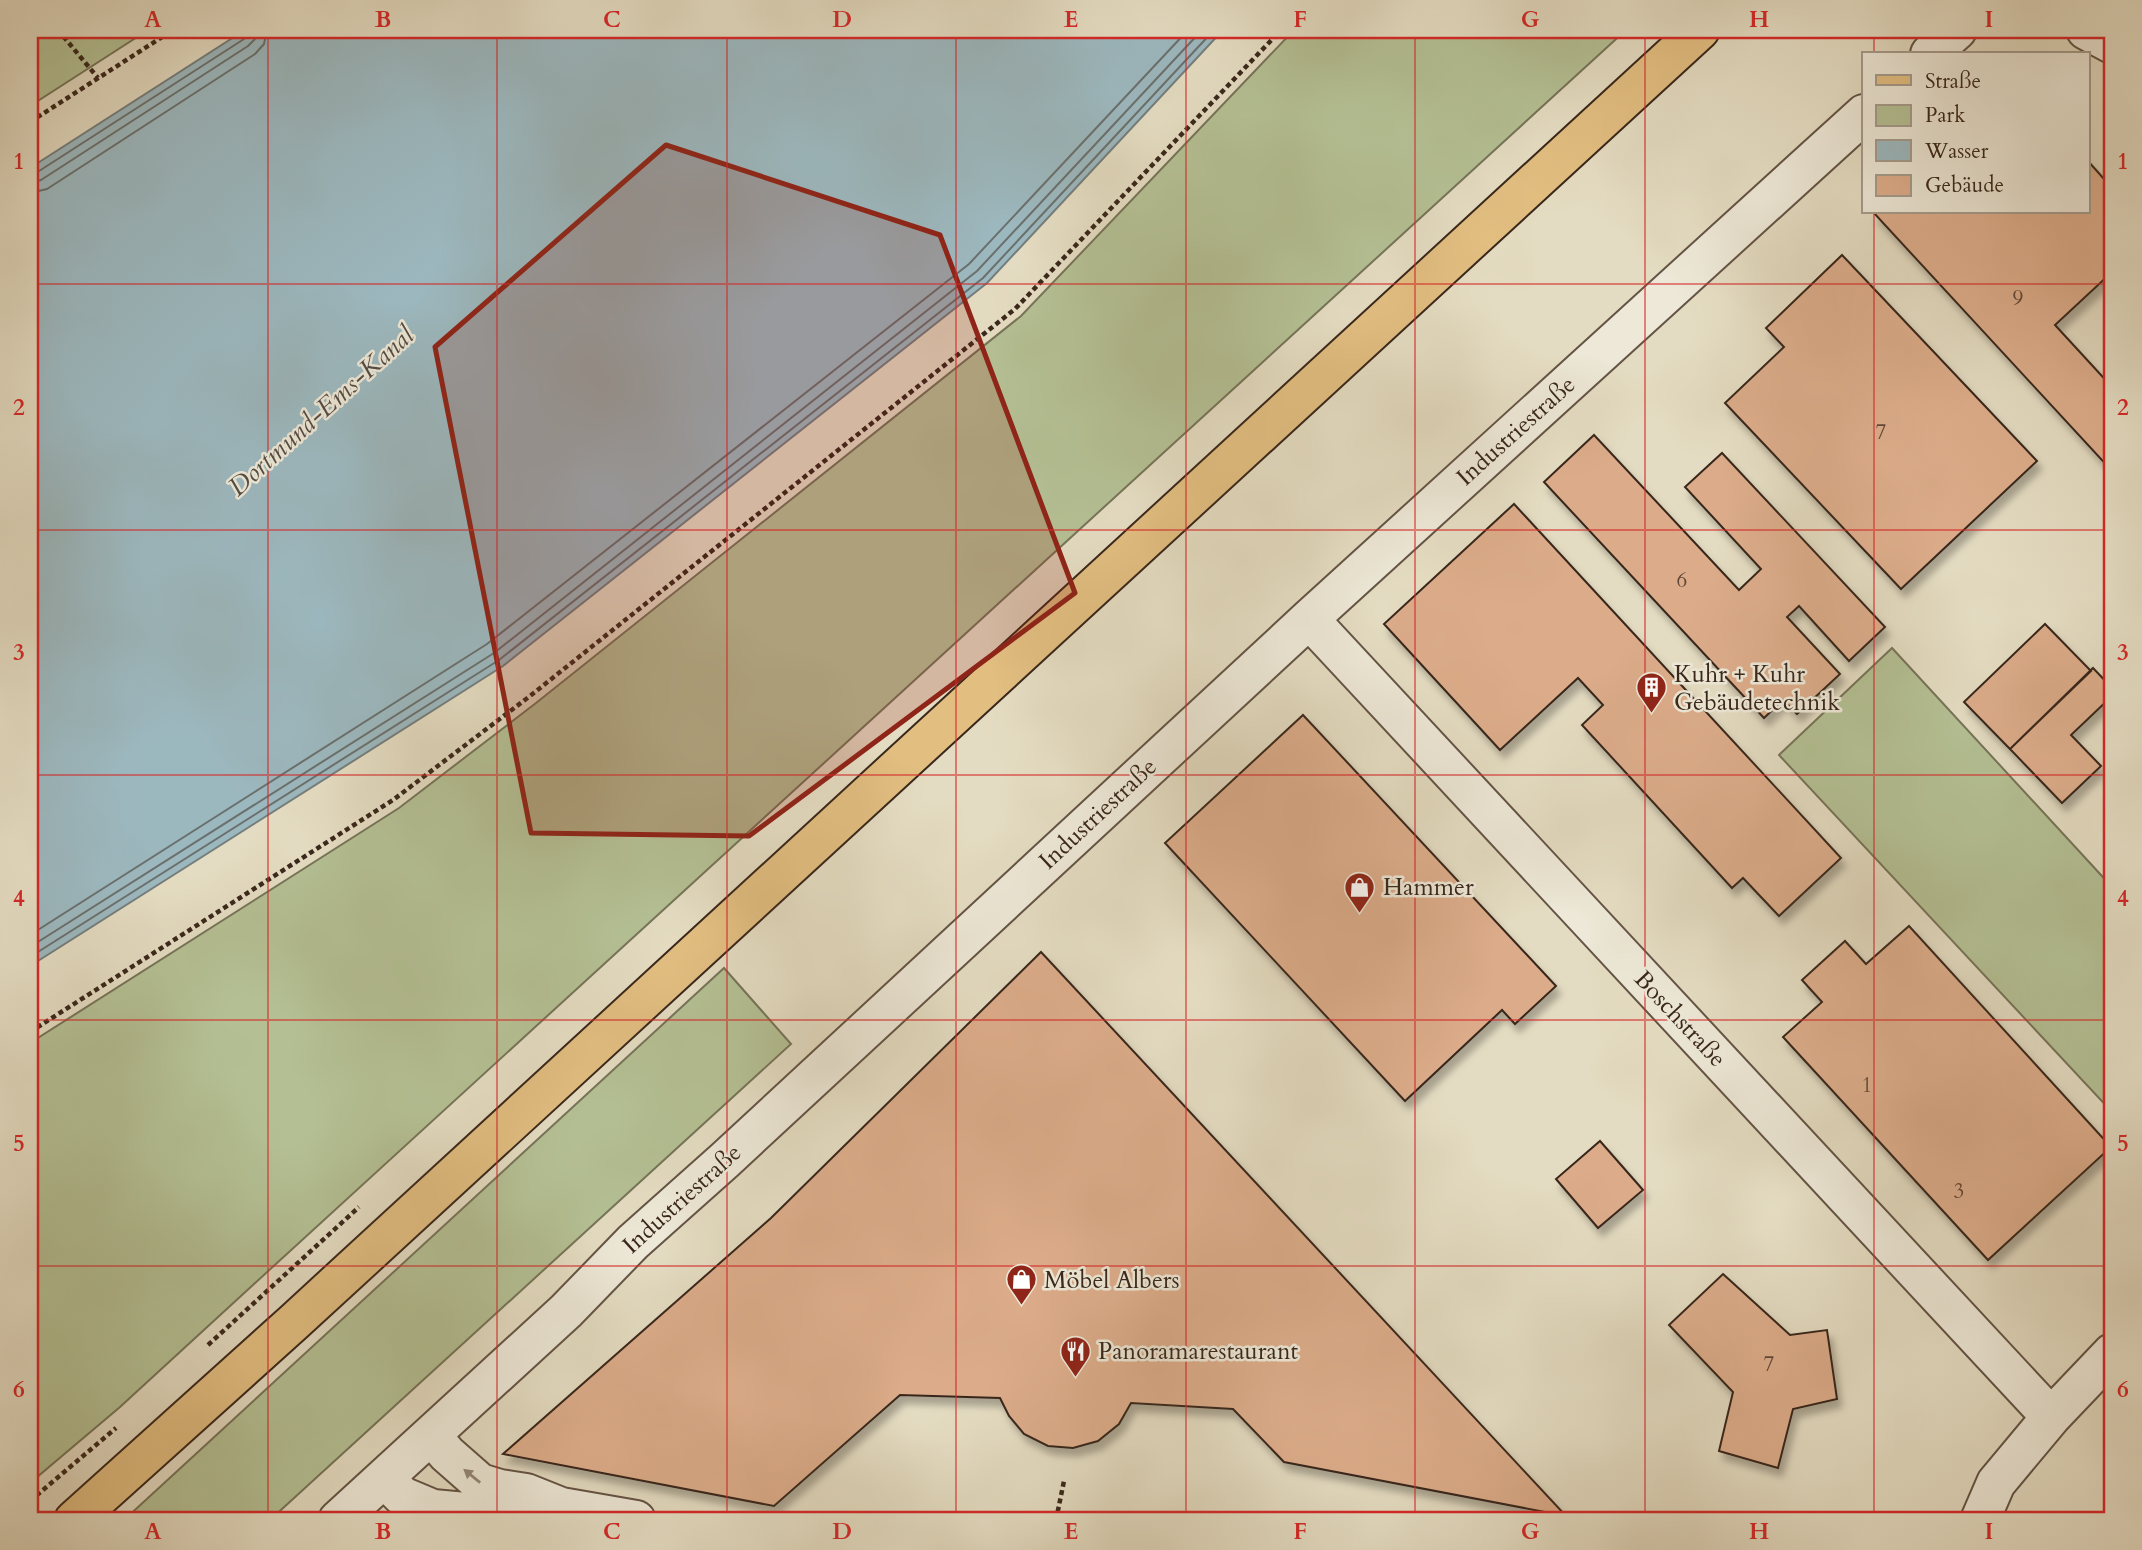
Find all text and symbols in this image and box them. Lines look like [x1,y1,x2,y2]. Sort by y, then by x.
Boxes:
text: A [144,4,162,35]
text: B [375,4,391,35]
text: C [603,4,621,35]
text: D [832,4,852,35]
text: E [1064,4,1078,35]
text: F [1293,4,1307,35]
text: G [1521,4,1540,35]
text: H [1749,4,1769,35]
text: I [1985,4,1993,35]
legend [1862,52,2090,214]
text: Straße [1925,67,1981,96]
text: Park [1925,101,1966,130]
text: Wasser [1924,137,1989,166]
text: 1 [13,146,25,177]
text: 1 [2117,146,2129,177]
text: Gebäude [1925,171,2004,200]
house number: 9 [2013,284,2024,313]
water label: Dortmund-Ems-Kanal [221,317,422,504]
street label: Industriestraße [1449,369,1583,493]
text: 2 [13,392,25,423]
text: 2 [2117,392,2129,423]
house number: 7 [1876,418,1887,447]
house number: 6 [1677,566,1687,595]
text: 3 [13,637,25,668]
text: 3 [2117,637,2129,668]
place label: Kuhr + Kuhr Gebäudetechnik [1674,658,1840,719]
building icon: Kuhr + Kuhr Gebäudetechnik [1634,671,1668,715]
street label: Industriestraße [1032,751,1164,877]
shop icon: Hammer [1343,870,1377,914]
place label: Hammer [1383,871,1474,904]
text: 4 [13,883,25,914]
text: 4 [2117,883,2129,914]
street label: Boschstraße [1627,963,1733,1075]
house number: 1 [1862,1071,1872,1100]
text: 5 [13,1128,25,1159]
text: 5 [2117,1128,2129,1159]
street label: Industriestraße [615,1137,749,1261]
house number: 3 [1954,1177,1964,1206]
shop icon: Möbel Albers [1004,1263,1038,1307]
place label: Möbel Albers [1044,1264,1180,1297]
restaurant icon: Panoramarestaurant [1058,1334,1092,1378]
place label: Panoramarestaurant [1098,1335,1299,1368]
house number: 7 [1764,1350,1775,1379]
text: 6 [13,1374,25,1405]
text: 6 [2117,1374,2129,1405]
one-way arrow [464,1468,482,1483]
text: A [144,1516,162,1547]
text: B [375,1516,391,1547]
text: C [603,1516,621,1547]
text: D [832,1516,852,1547]
text: E [1064,1516,1078,1547]
text: F [1293,1516,1307,1547]
text: G [1521,1516,1540,1547]
text: H [1749,1516,1769,1547]
text: I [1985,1516,1993,1547]

